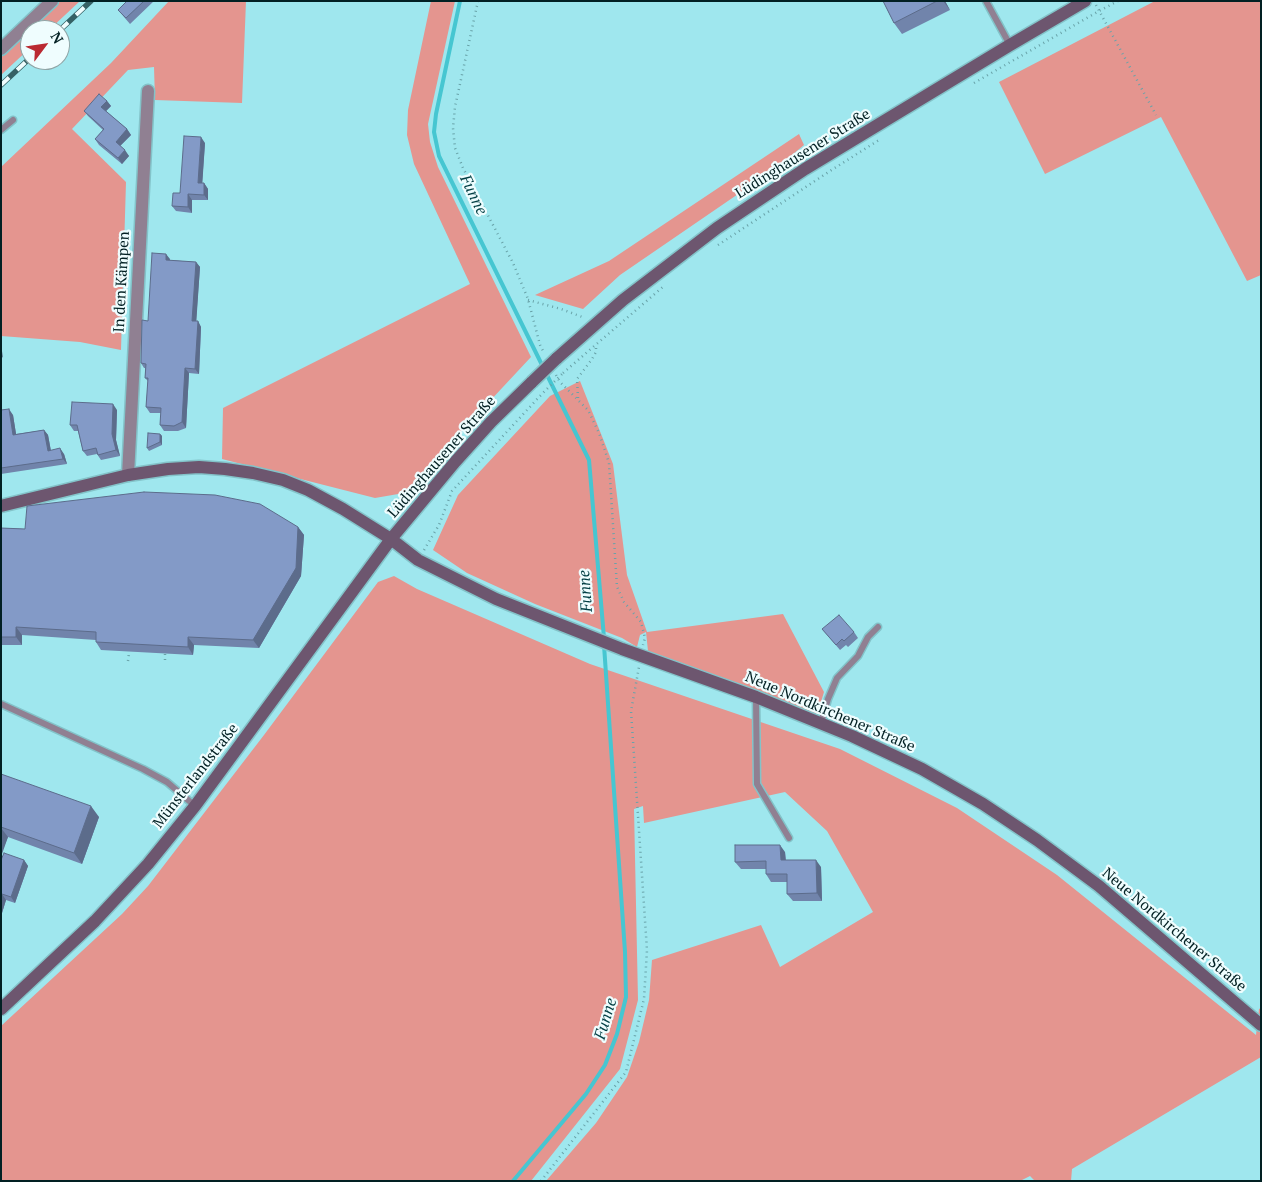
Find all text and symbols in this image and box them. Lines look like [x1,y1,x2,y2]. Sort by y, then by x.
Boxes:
north arrow [20,20,70,70]
text: N [47,28,68,47]
street label: Lüdinghausener Straße [732,105,874,203]
water label: Funne [455,172,491,218]
street label: In den Kämpen [110,231,134,333]
street label: Lüdinghausener Straße [384,392,500,522]
water label: Funne [575,569,597,613]
street label: Neue Nordkirchener Straße [742,668,918,756]
street label: Münsterlandstraße [150,720,242,832]
street label: Neue Nordkirchener Straße [1098,864,1250,996]
water label: Funne [591,996,621,1042]

